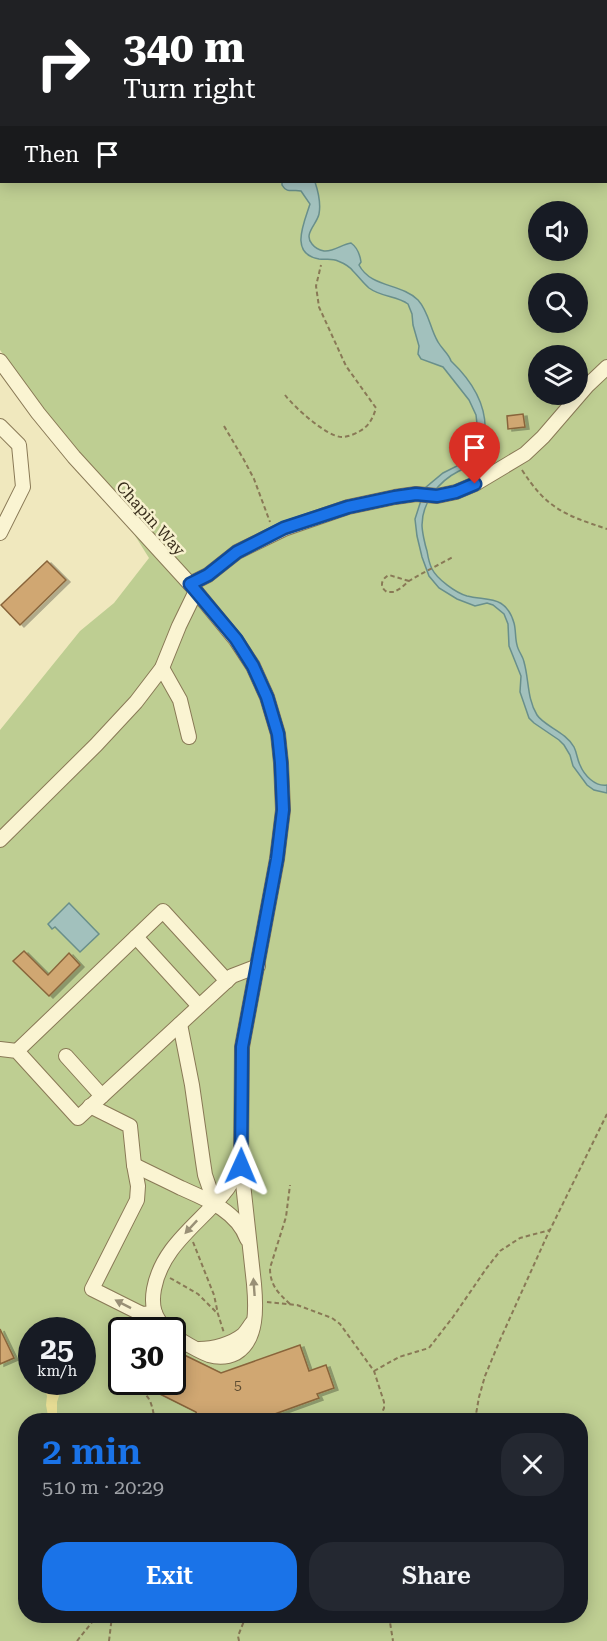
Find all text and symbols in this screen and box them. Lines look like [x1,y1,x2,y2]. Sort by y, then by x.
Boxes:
text: 340 m [123,23,245,72]
icon: right [24,24,102,102]
text: Turn right [123,73,256,105]
icon: arrive [91,138,124,171]
text: Then [24,142,79,167]
map controls [528,201,588,405]
button: sound [528,201,588,261]
button: search [528,273,588,333]
button: layers [528,345,588,405]
pin [449,422,500,484]
icon: arrive [458,431,491,464]
street label: Chapin Way [112,477,189,560]
position arrow [209,1134,273,1198]
one-way arrow [184,1219,198,1234]
one-way arrow [250,1277,259,1296]
one-way arrow [114,1300,132,1310]
speed limit sign: 30 [108,1317,186,1395]
text: 25 [40,1331,74,1366]
text: km/h [37,1362,77,1380]
house number: 5 [234,1377,242,1393]
text: 2 min [42,1431,141,1473]
button: close [501,1433,564,1496]
text: 510 m · 20:29 [42,1475,164,1499]
button: Exit [42,1542,297,1611]
button: Share [309,1542,564,1611]

